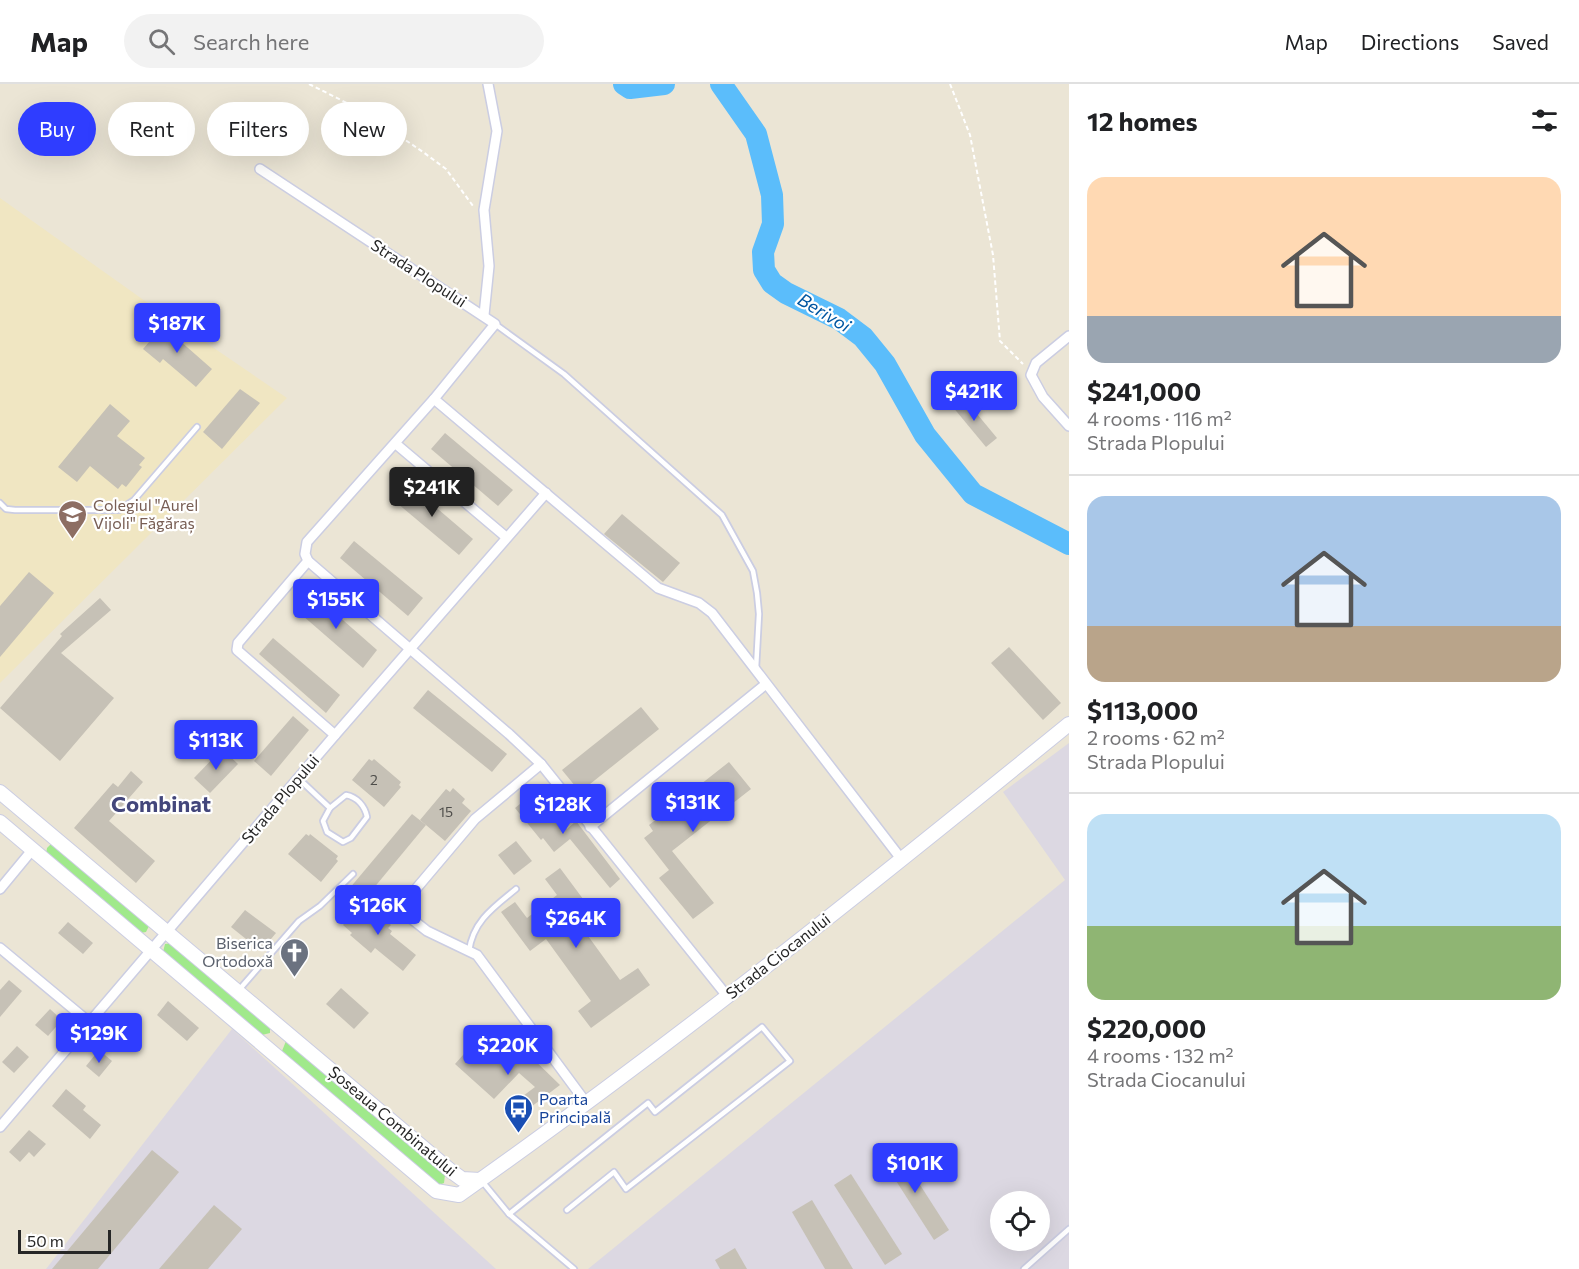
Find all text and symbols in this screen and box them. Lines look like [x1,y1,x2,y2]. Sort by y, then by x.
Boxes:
search box [124,14,544,68]
text: Map [30,24,88,58]
icon: search [145,25,178,58]
text: Search here [193,28,309,55]
text: Map [1285,29,1328,54]
text: Directions [1361,29,1459,54]
text: Saved [1492,29,1549,54]
chip: Buy [18,102,96,156]
chip: Rent [108,102,195,156]
chip: Filters [207,102,309,156]
chip: New [321,102,407,156]
icon: filters [1528,104,1561,137]
text: 12 homes [1087,105,1198,136]
icon: home [1270,216,1378,324]
street label: Strada Plopului [368,235,471,311]
water label: Berivoi [794,288,856,337]
pin: $187K [135,303,219,354]
text: $187K [148,310,206,334]
pin: $421K [932,371,1016,422]
text: $241,000 [1087,375,1201,406]
text: $421K [945,378,1003,402]
text: 4 rooms · 116 m² [1087,406,1232,430]
text: Strada Plopului [1087,430,1225,454]
pin: $241K [390,467,474,518]
text: $241K [403,474,461,498]
place label: Colegiul "Aurel Vijoli" Făgăraș [93,495,198,534]
school or university icon: Colegiul "Aurel Vijoli" Făgăraș [56,498,88,540]
icon: home [1270,535,1378,643]
pin: $155K [294,579,378,630]
text: $155K [307,586,365,610]
text: $113,000 [1087,694,1198,725]
pin: $113K [174,720,258,771]
text: 2 rooms · 62 m² [1087,725,1225,749]
text: $113K [188,727,244,751]
text: Strada Plopului [1087,749,1225,773]
street label: Strada Plopului [237,750,322,847]
house number: 2 [370,771,378,788]
pin: $131K [651,782,735,833]
pin: $128K [521,784,605,835]
text: $131K [665,789,721,813]
district label: Combinat [111,790,211,817]
text: $128K [534,791,592,815]
house number: 15 [439,803,453,820]
icon: home [1270,853,1378,961]
pin: $126K [336,885,420,936]
text: $126K [349,892,407,916]
pin: $264K [534,898,618,949]
text: $264K [545,905,607,929]
street label: Strada Ciocanului [722,909,834,1002]
place label: Biserica Ortodoxă [202,933,273,970]
church icon: Biserica Ortodoxă [278,936,310,978]
text: $220,000 [1087,1012,1206,1043]
pin: $129K [57,1013,141,1064]
text: $129K [70,1020,128,1044]
pin: $220K [466,1025,550,1076]
text: $220K [477,1032,539,1056]
text: 4 rooms · 132 m² [1087,1043,1234,1067]
street label: Șoseaua Combinatului [324,1061,461,1181]
text: Strada Ciocanului [1087,1067,1246,1091]
place label: Poarta Principală [539,1089,611,1126]
bus stop icon: Poarta Principală [502,1092,534,1134]
pin: $101K [873,1143,957,1194]
text: $101K [887,1150,943,1174]
map controls [990,1191,1050,1251]
button: locate [990,1191,1050,1251]
scale bar [18,1227,111,1254]
text: 50 m [27,1231,64,1250]

